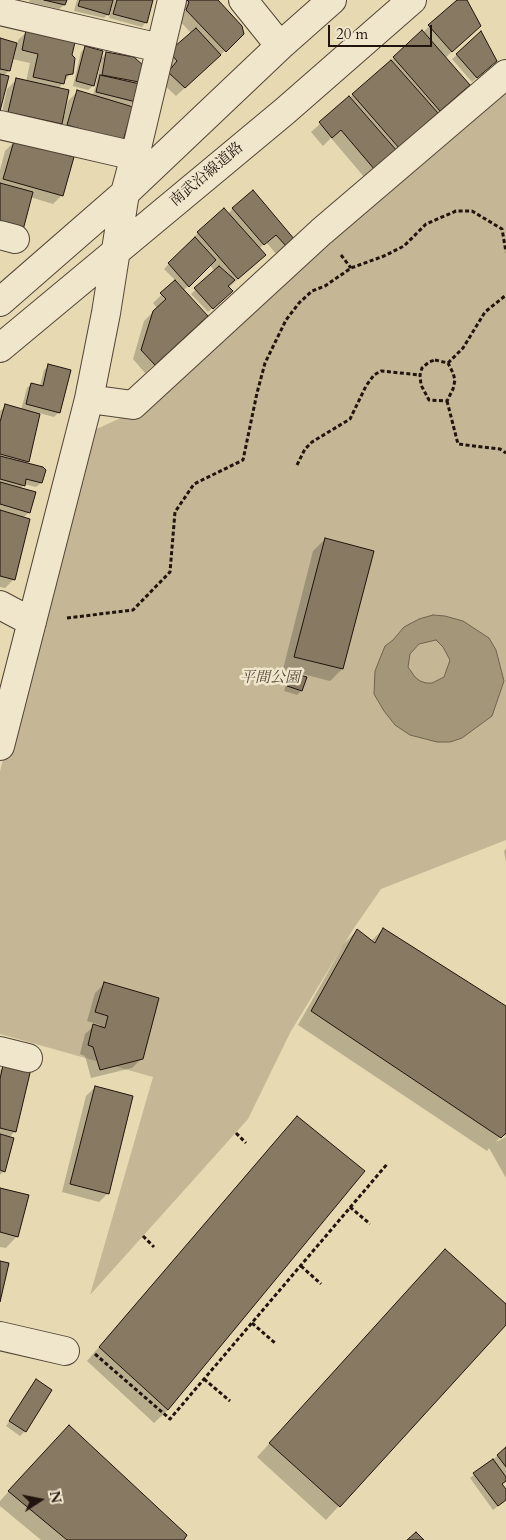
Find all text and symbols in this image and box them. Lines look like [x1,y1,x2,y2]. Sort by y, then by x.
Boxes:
scale bar [331,15,435,47]
text: 20 m [336,24,368,44]
street label: 南武沿線道路 [167,139,247,211]
park label: 平間公園 [240,670,300,688]
north arrow [15,1475,65,1525]
text: N [45,1489,66,1505]

